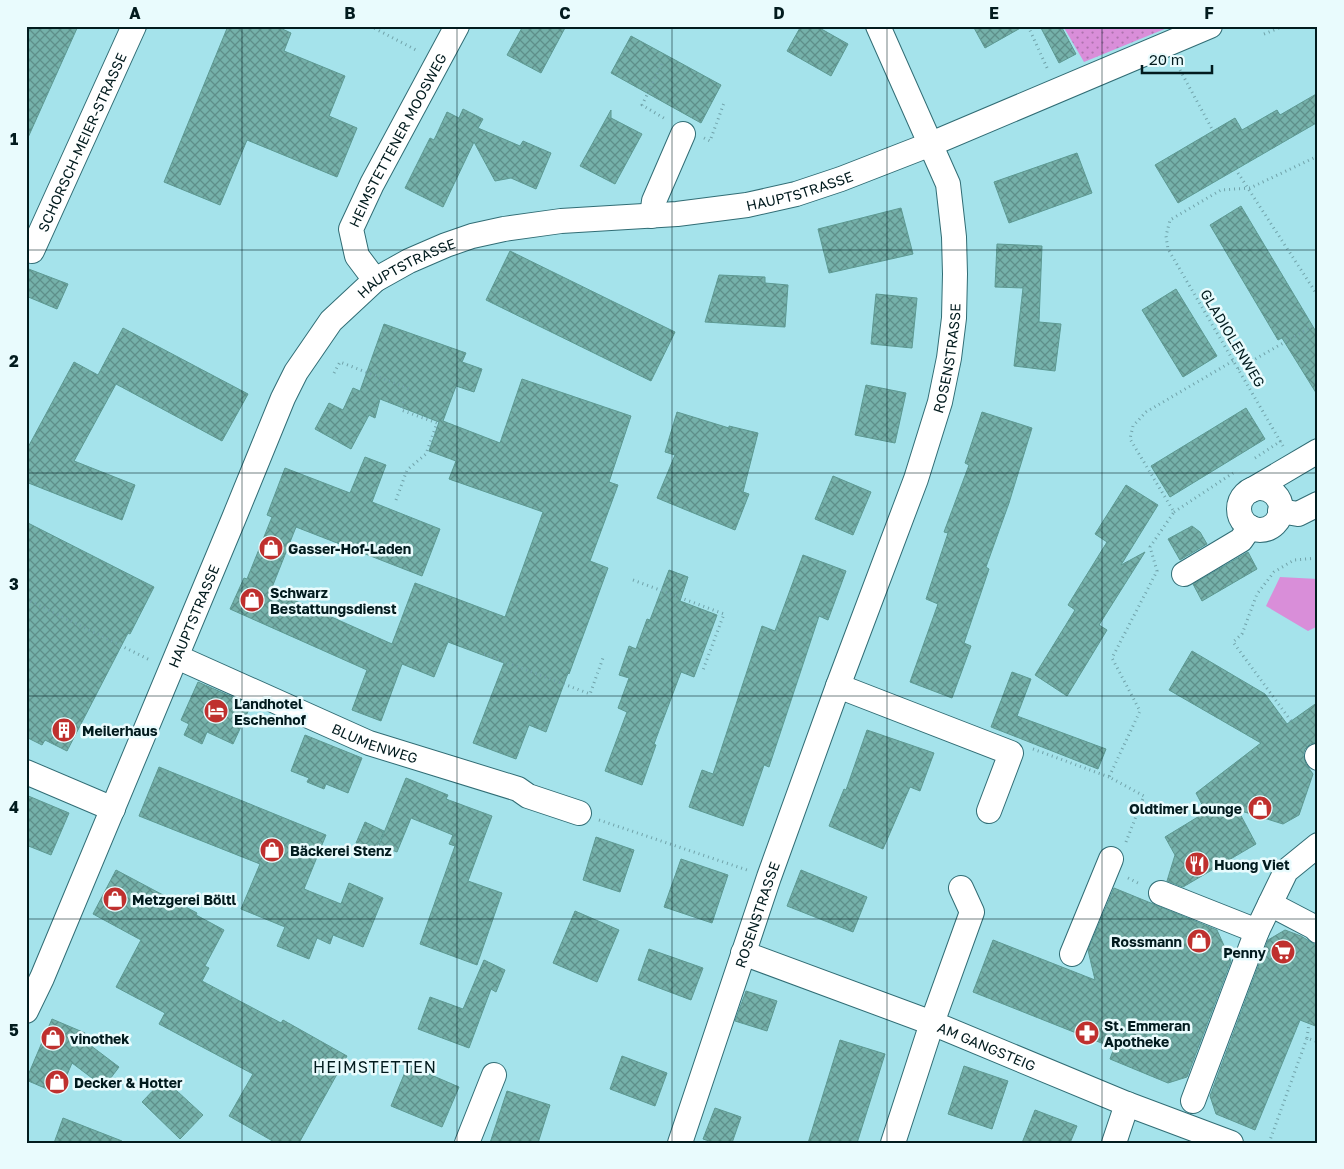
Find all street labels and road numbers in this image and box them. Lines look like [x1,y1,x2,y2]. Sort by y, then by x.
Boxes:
street label: SCHORSCH-MEIER-STRASSE [33,50,129,234]
street label: HEIMSTETTENER MOOSWEG [345,50,450,230]
street label: HAUPTSTRASSE [744,167,855,213]
street label: HAUPTSTRASSE [353,234,457,301]
street label: GLADIOLENWEG [1197,286,1269,390]
street label: ROSENSTRASSE [929,303,963,415]
street label: HAUPTSTRASSE [164,562,222,670]
street label: BLUMENWEG [329,719,420,766]
street label: ROSENSTRASSE [731,859,782,970]
street label: AM GANGSTEIG [935,1018,1039,1074]

